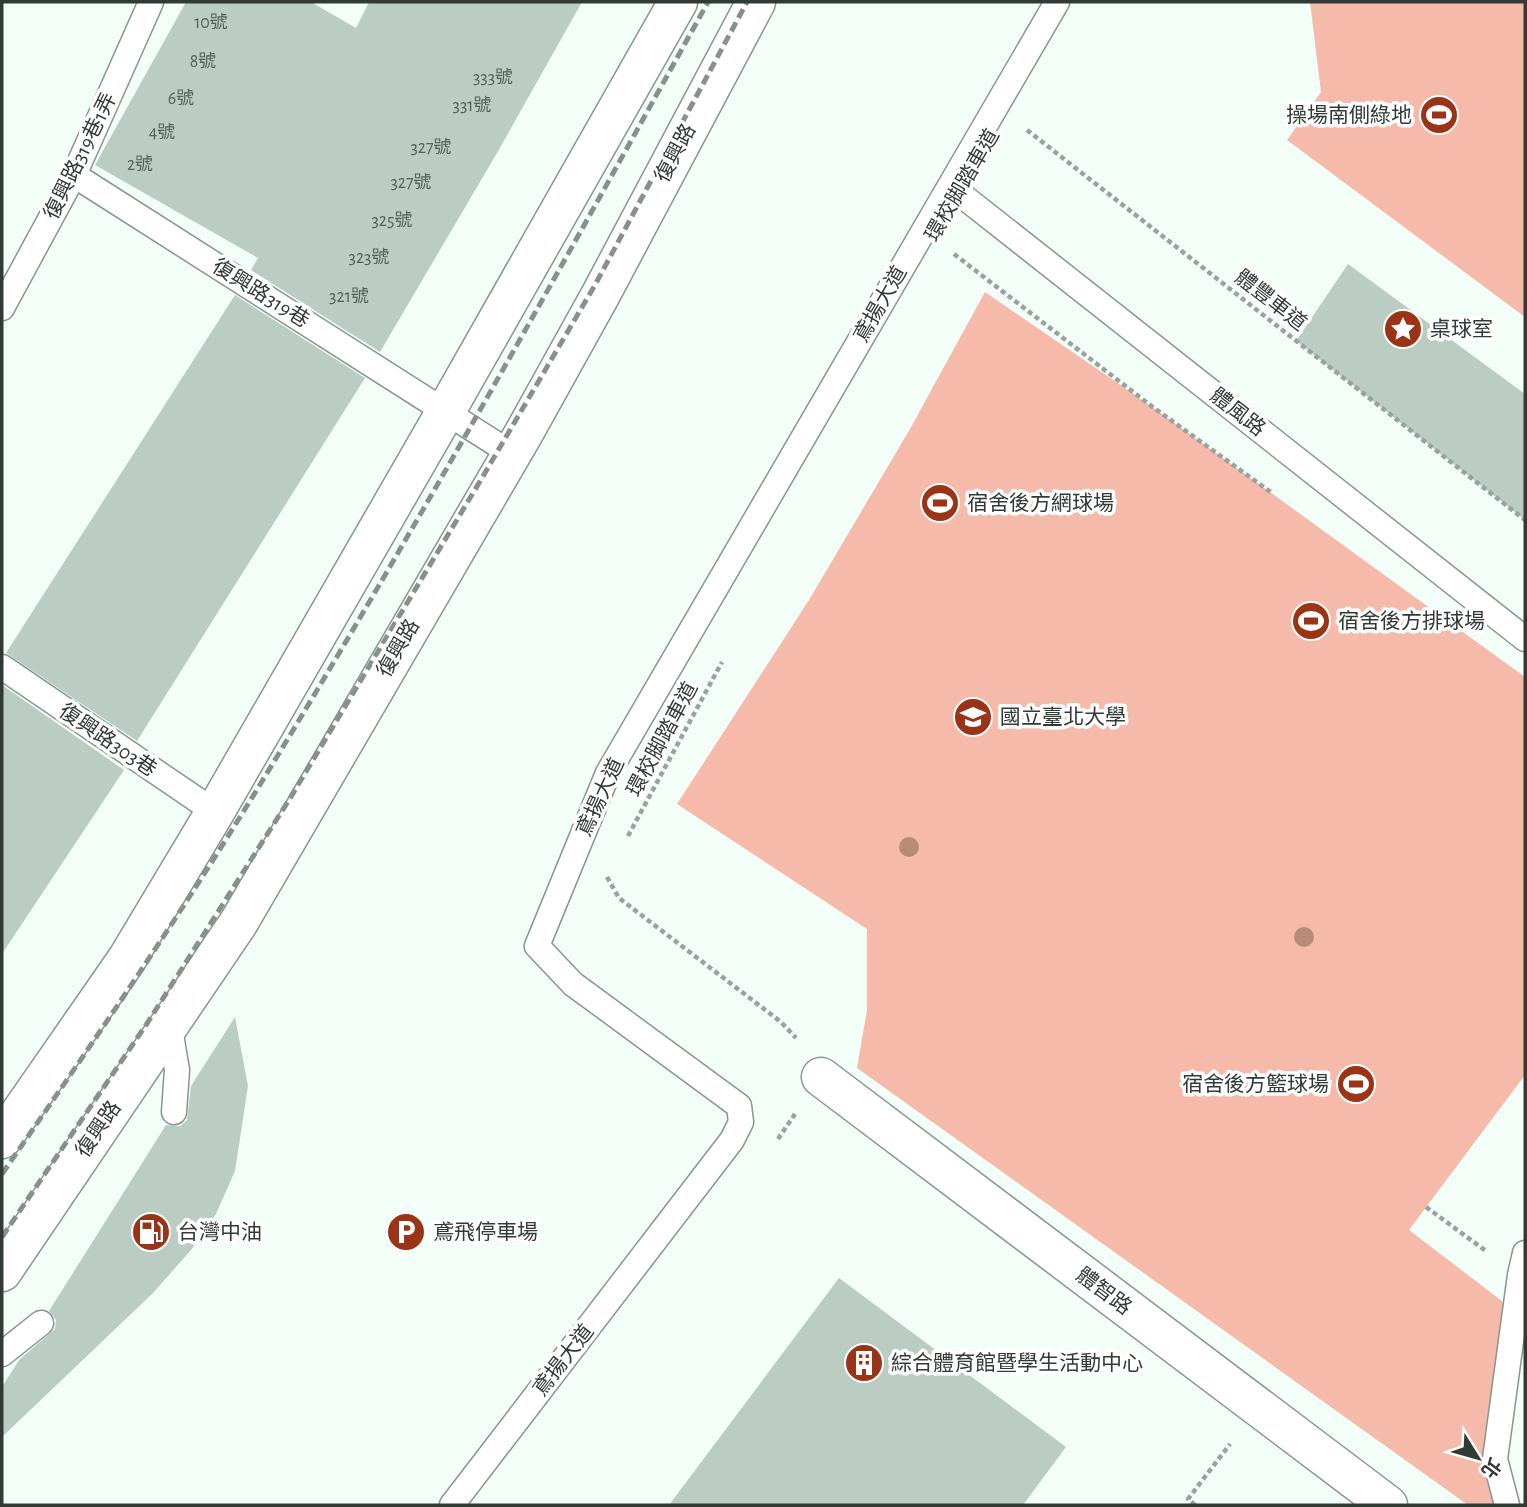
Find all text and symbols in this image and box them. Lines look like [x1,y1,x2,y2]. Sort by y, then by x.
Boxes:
house number: 10號 [194,12,228,32]
house number: 8號 [190,51,216,71]
house number: 333號 [473,67,513,87]
house number: 6號 [168,88,194,108]
street label: 復興路319巷1弄 [40,89,120,223]
sports icon: 操場南側綠地 [1418,94,1460,136]
house number: 331號 [452,95,492,115]
place label: 操場南側綠地 [1286,104,1412,126]
street label: 復興路 [650,120,700,186]
house number: 4號 [149,122,175,142]
street label: 環校脚踏車道 [921,125,1003,245]
house number: 327號 [410,137,452,157]
house number: 2號 [127,154,153,174]
house number: 327號 [390,172,432,192]
house number: 325號 [371,210,413,230]
house number: 323號 [348,247,390,267]
street label: 復興路319巷 [209,255,313,331]
street label: 鳶揚大道 [849,262,911,346]
street label: 體豐車道 [1231,265,1311,335]
house number: 321號 [329,286,369,306]
place icon: 桌球室 [1382,308,1424,350]
place label: 桌球室 [1430,317,1493,340]
street label: 體風路 [1206,384,1270,440]
sports icon: 宿舍後方網球場 [919,482,961,524]
place label: 宿舍後方網球場 [967,492,1114,514]
sports icon: 宿舍後方排球場 [1290,600,1332,642]
place label: 宿舍後方排球場 [1338,610,1485,632]
street label: 復興路 [373,615,423,681]
street label: 環校脚踏車道 [623,678,701,800]
school or university icon: 國立臺北大學 [952,696,994,738]
street label: 復興路303巷 [55,699,161,781]
place label: 國立臺北大學 [1000,706,1126,728]
street label: 鳶揚大道 [572,754,628,840]
sports icon: 宿舍後方籃球場 [1335,1063,1377,1105]
place label: 宿舍後方籃球場 [1182,1073,1329,1095]
street label: 復興路 [71,1097,125,1161]
fuel station icon: 台灣中油 [130,1211,172,1253]
parking icon: 鳶飛停車場 [385,1211,427,1253]
place label: 台灣中油 [178,1221,262,1243]
place label: 鳶飛停車場 [433,1221,538,1243]
street label: 體智路 [1072,1263,1136,1319]
street label: 鳶揚大道 [528,1320,598,1400]
building icon: 綜合體育館暨學生活動中心 [843,1342,885,1384]
place label: 綜合體育館暨學生活動中心 [891,1351,1143,1374]
north arrow [1443,1423,1513,1493]
text: 北 [1477,1454,1504,1481]

